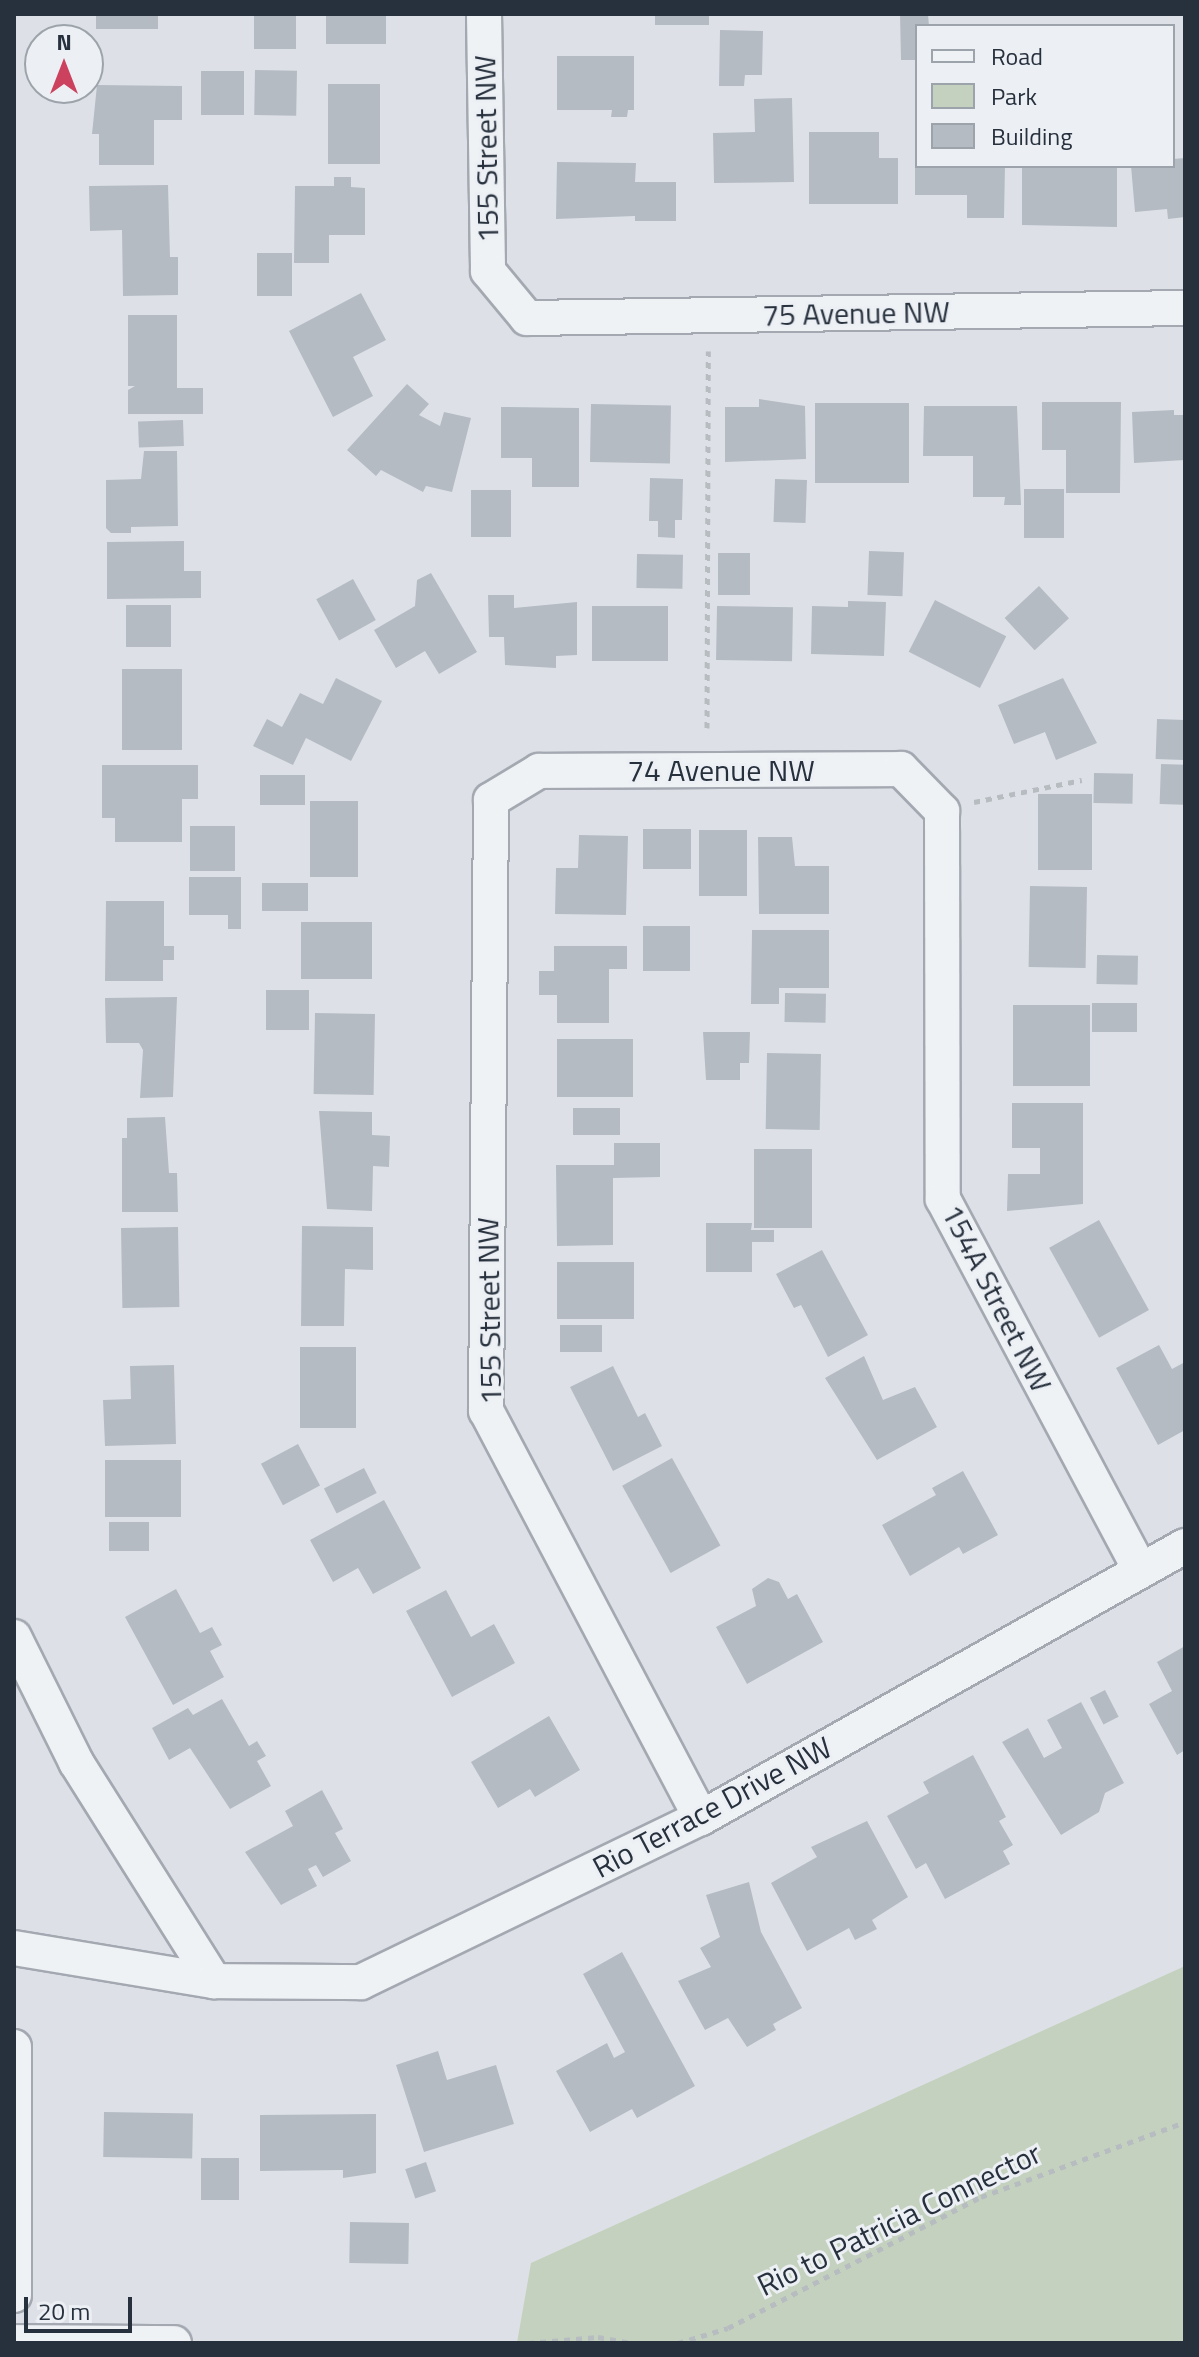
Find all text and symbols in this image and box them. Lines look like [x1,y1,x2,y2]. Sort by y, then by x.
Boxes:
north arrow [24,24,104,104]
legend [915,24,1175,168]
text: N [56,25,72,59]
text: Road [991,38,1043,74]
street label: 155 Street NW [466,55,506,243]
text: Park [991,78,1037,114]
text: Building [991,118,1073,154]
street label: 75 Avenue NW [762,293,950,333]
street label: 74 Avenue NW [627,752,815,788]
street label: 154A Street NW [934,1198,1060,1398]
street label: 155 Street NW [469,1217,509,1405]
street label: Rio Terrace Drive NW [586,1729,838,1885]
street label: Rio to Patricia Connector [751,2135,1047,2303]
scale bar [28,2281,136,2331]
text: 20 m [38,2293,90,2329]

